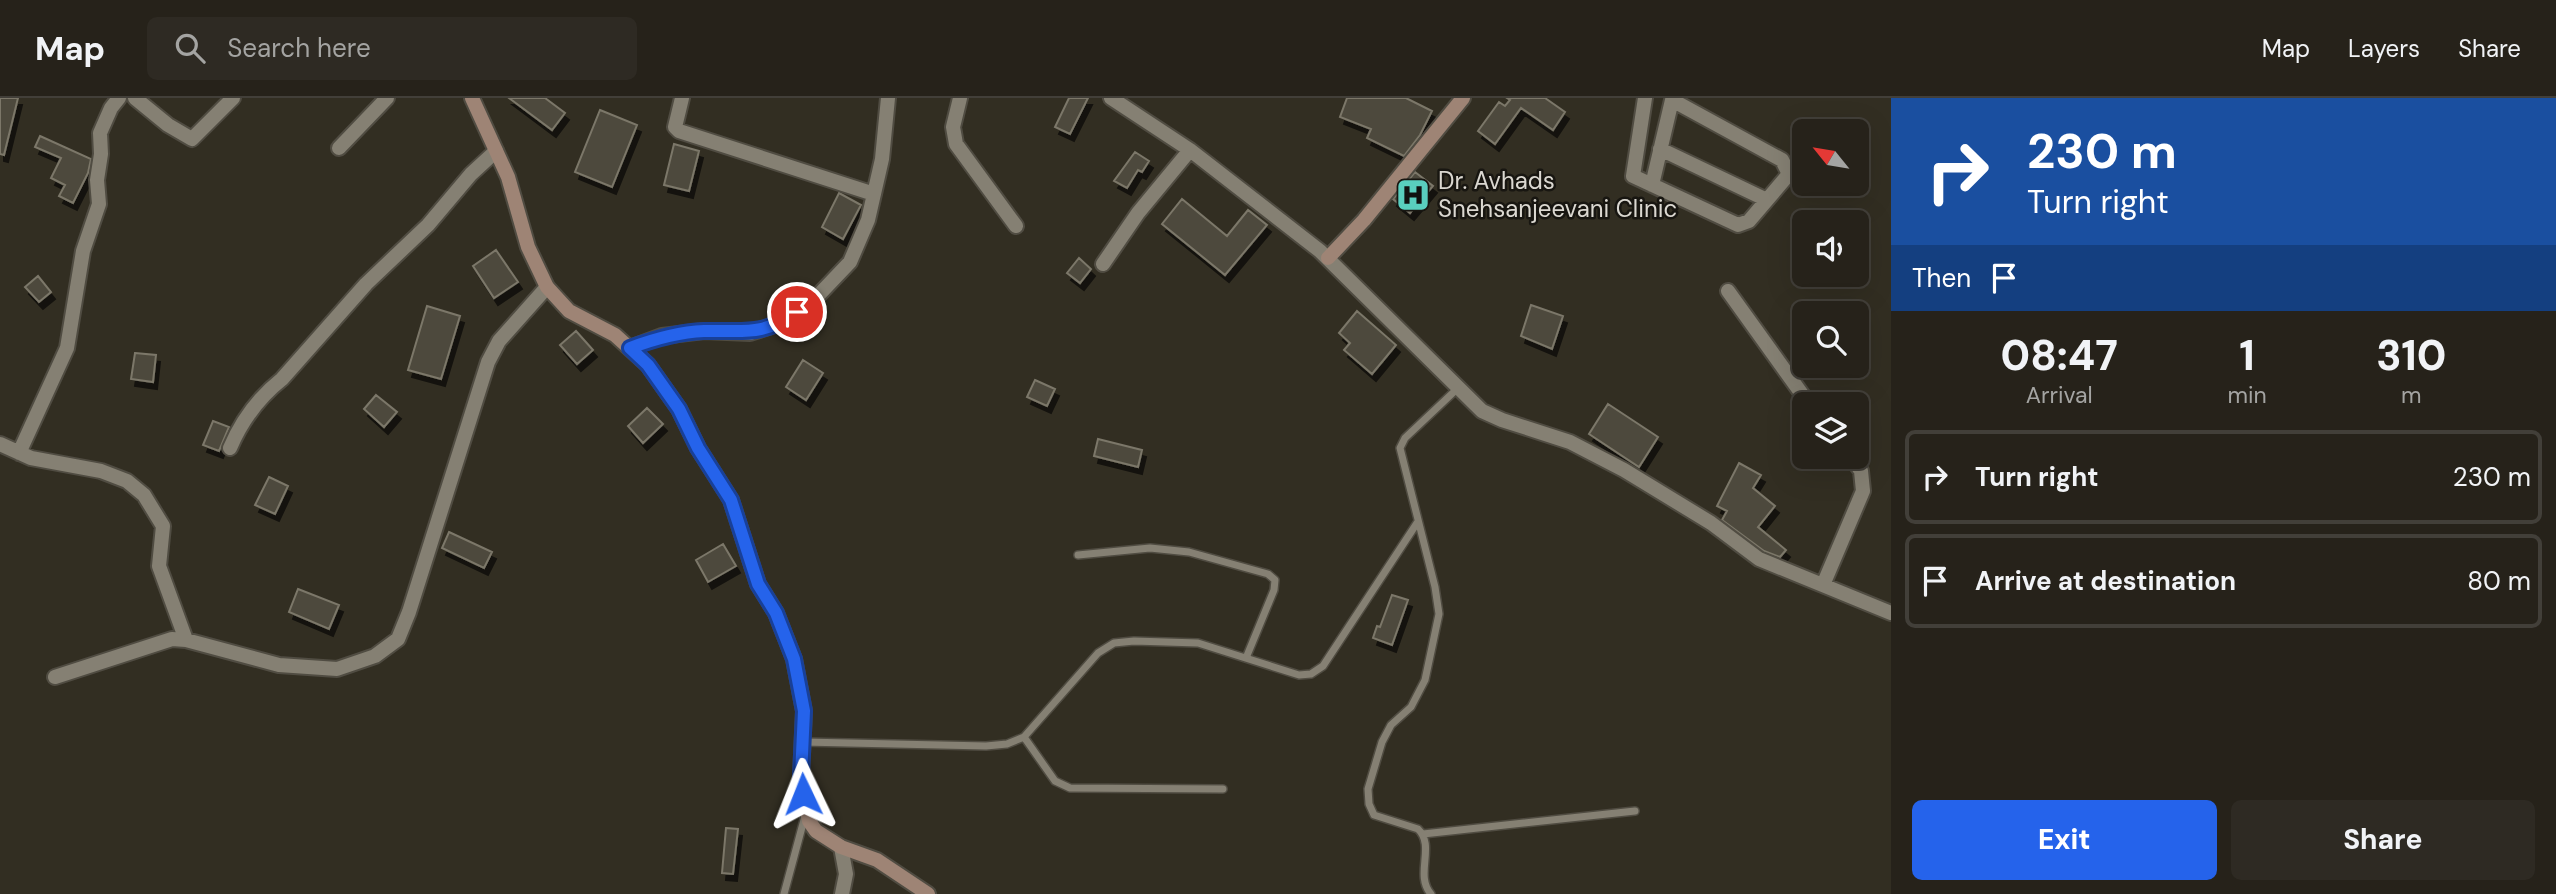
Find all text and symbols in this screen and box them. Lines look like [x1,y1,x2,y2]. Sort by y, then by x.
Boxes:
search box [147,17,637,80]
text: Map [35,27,105,70]
icon: search [171,29,209,67]
text: Search here [227,31,371,65]
text: Map [2262,33,2310,64]
text: Layers [2348,33,2420,64]
text: Share [2458,33,2521,64]
north arrow [1792,119,1869,196]
map controls [1792,119,1869,469]
text: 230 m [2027,119,2177,183]
icon: right [1912,126,2003,217]
place label: Dr. Avhads Snehsanjeevani Clinic [1438,165,1677,224]
hospital icon: Dr. Avhads Snehsanjeevani Clinic [1394,176,1432,214]
text: Turn right [2027,181,2169,223]
button: sound [1792,210,1869,287]
icon: arrive [1985,259,2023,297]
text: Then [1912,261,1971,295]
pin [767,282,827,342]
icon: arrive [778,293,816,331]
button: search [1792,301,1869,378]
text: 08:47 [2001,328,2118,383]
text: 1 [2239,328,2255,383]
text: 310 [2376,328,2446,383]
text: Arrival [2026,380,2093,410]
text: min [2227,380,2267,410]
text: m [2401,380,2422,410]
button: layers [1792,392,1869,469]
icon: right [1916,458,1954,496]
text: Turn right [1975,460,2099,494]
text: 230 m [2453,460,2531,494]
icon: arrive [1916,562,1954,600]
text: Arrive at destination [1975,564,2236,598]
text: 80 m [2467,564,2531,598]
position arrow [766,757,840,831]
button: Exit [1912,800,2217,880]
button: Share [2231,800,2535,880]

